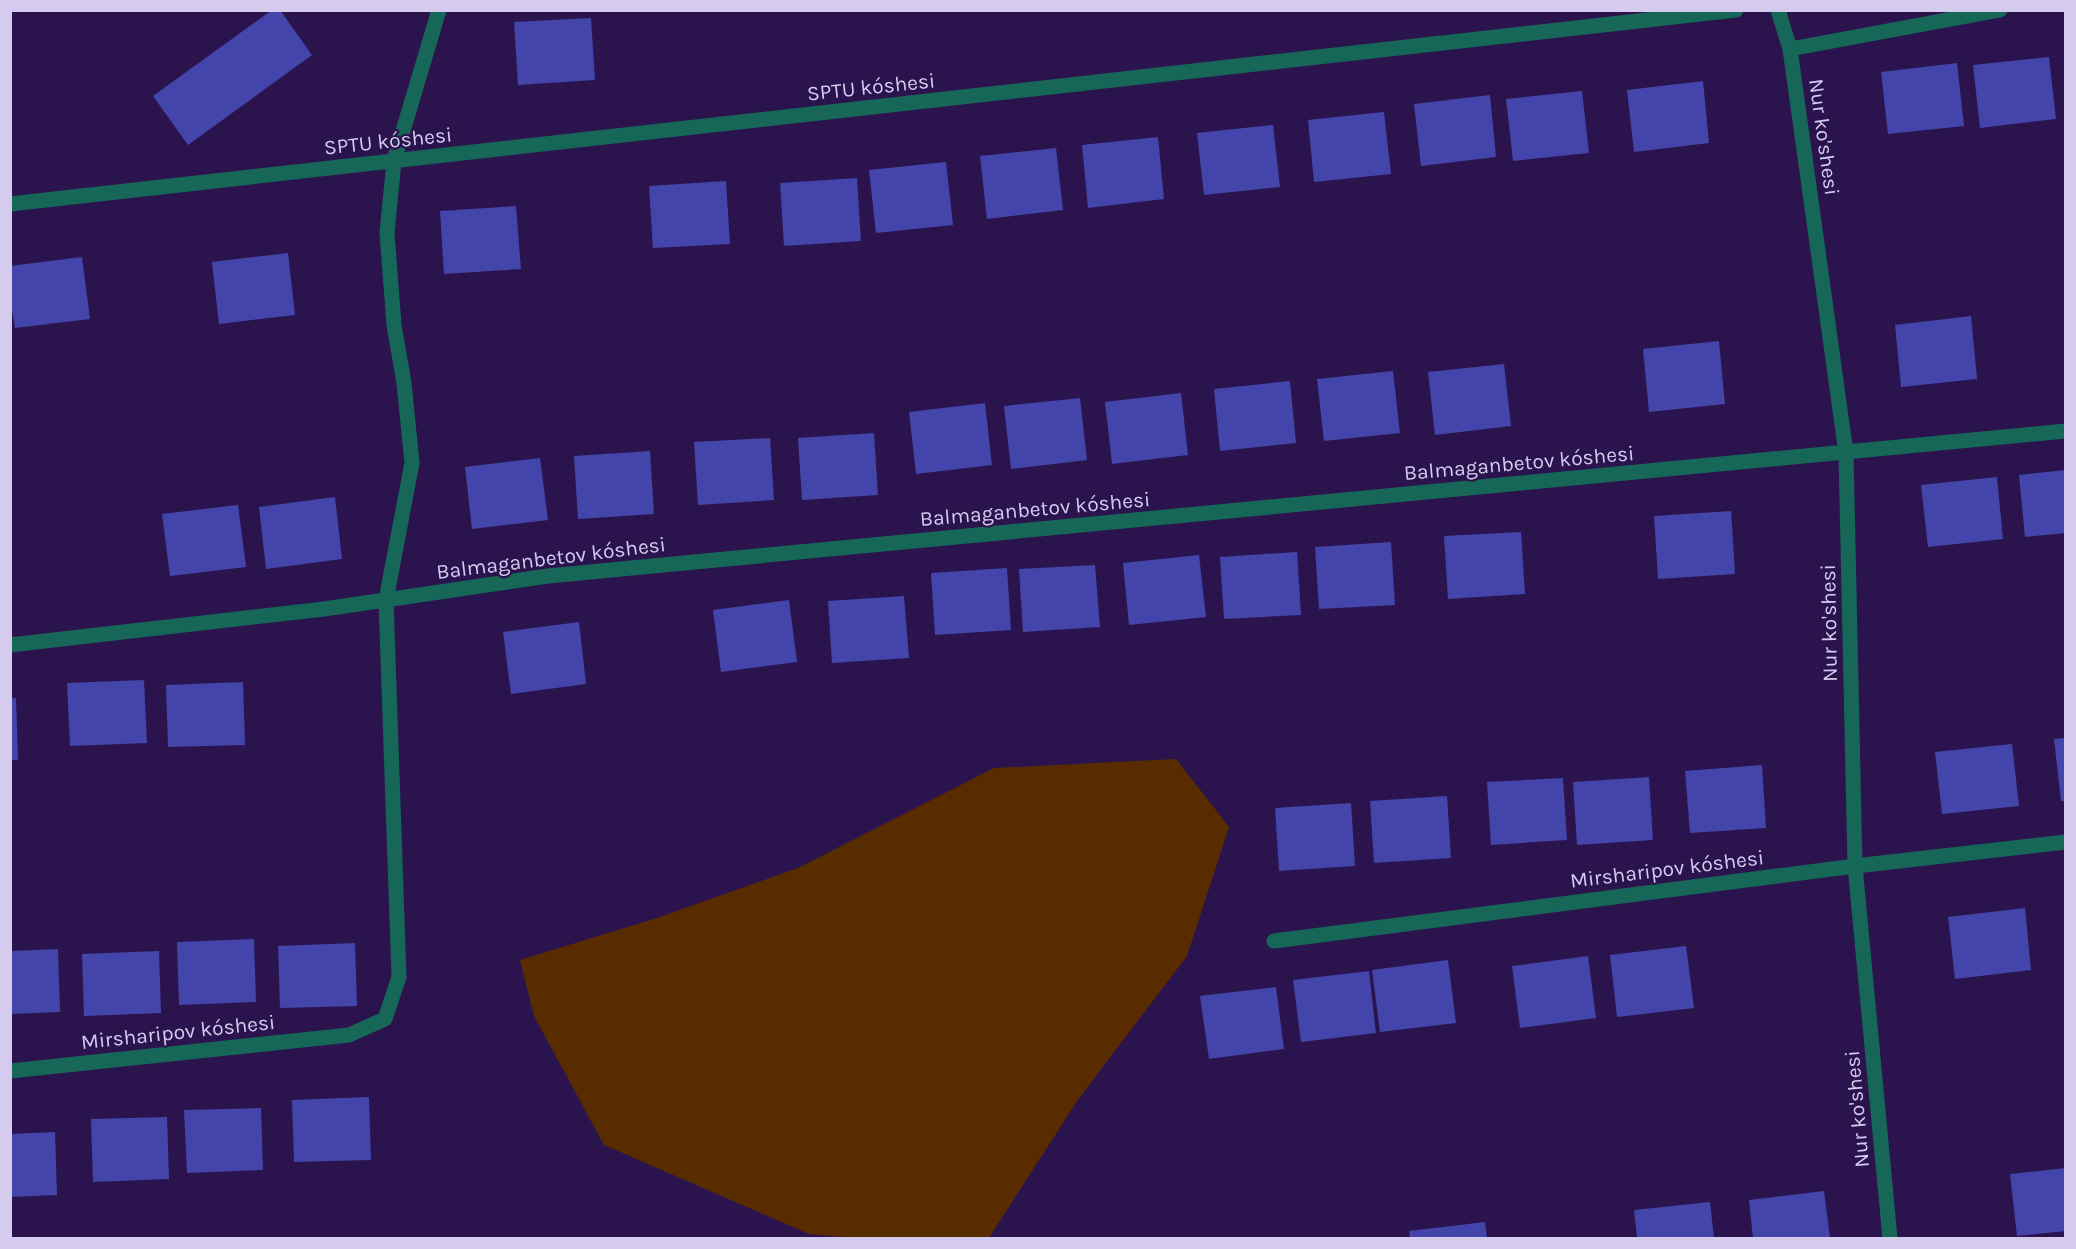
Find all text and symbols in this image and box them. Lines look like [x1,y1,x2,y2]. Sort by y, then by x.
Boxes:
street label: SPTU kóshesi [806,68,936,106]
street label: Nur ko'shesi [1804,77,1844,197]
street label: SPTU kóshesi [323,122,453,160]
street label: Balmaganbetov kóshesi [1403,441,1635,485]
street label: Balmaganbetov kóshesi [919,487,1151,531]
street label: Balmaganbetov kóshesi [435,532,667,584]
street label: Nur ko'shesi [1816,564,1842,682]
street label: Mirsharipov kóshesi [1569,845,1765,893]
street label: Mirsharipov kóshesi [80,1010,276,1054]
street label: Nur ko'shesi [1840,1049,1874,1169]

